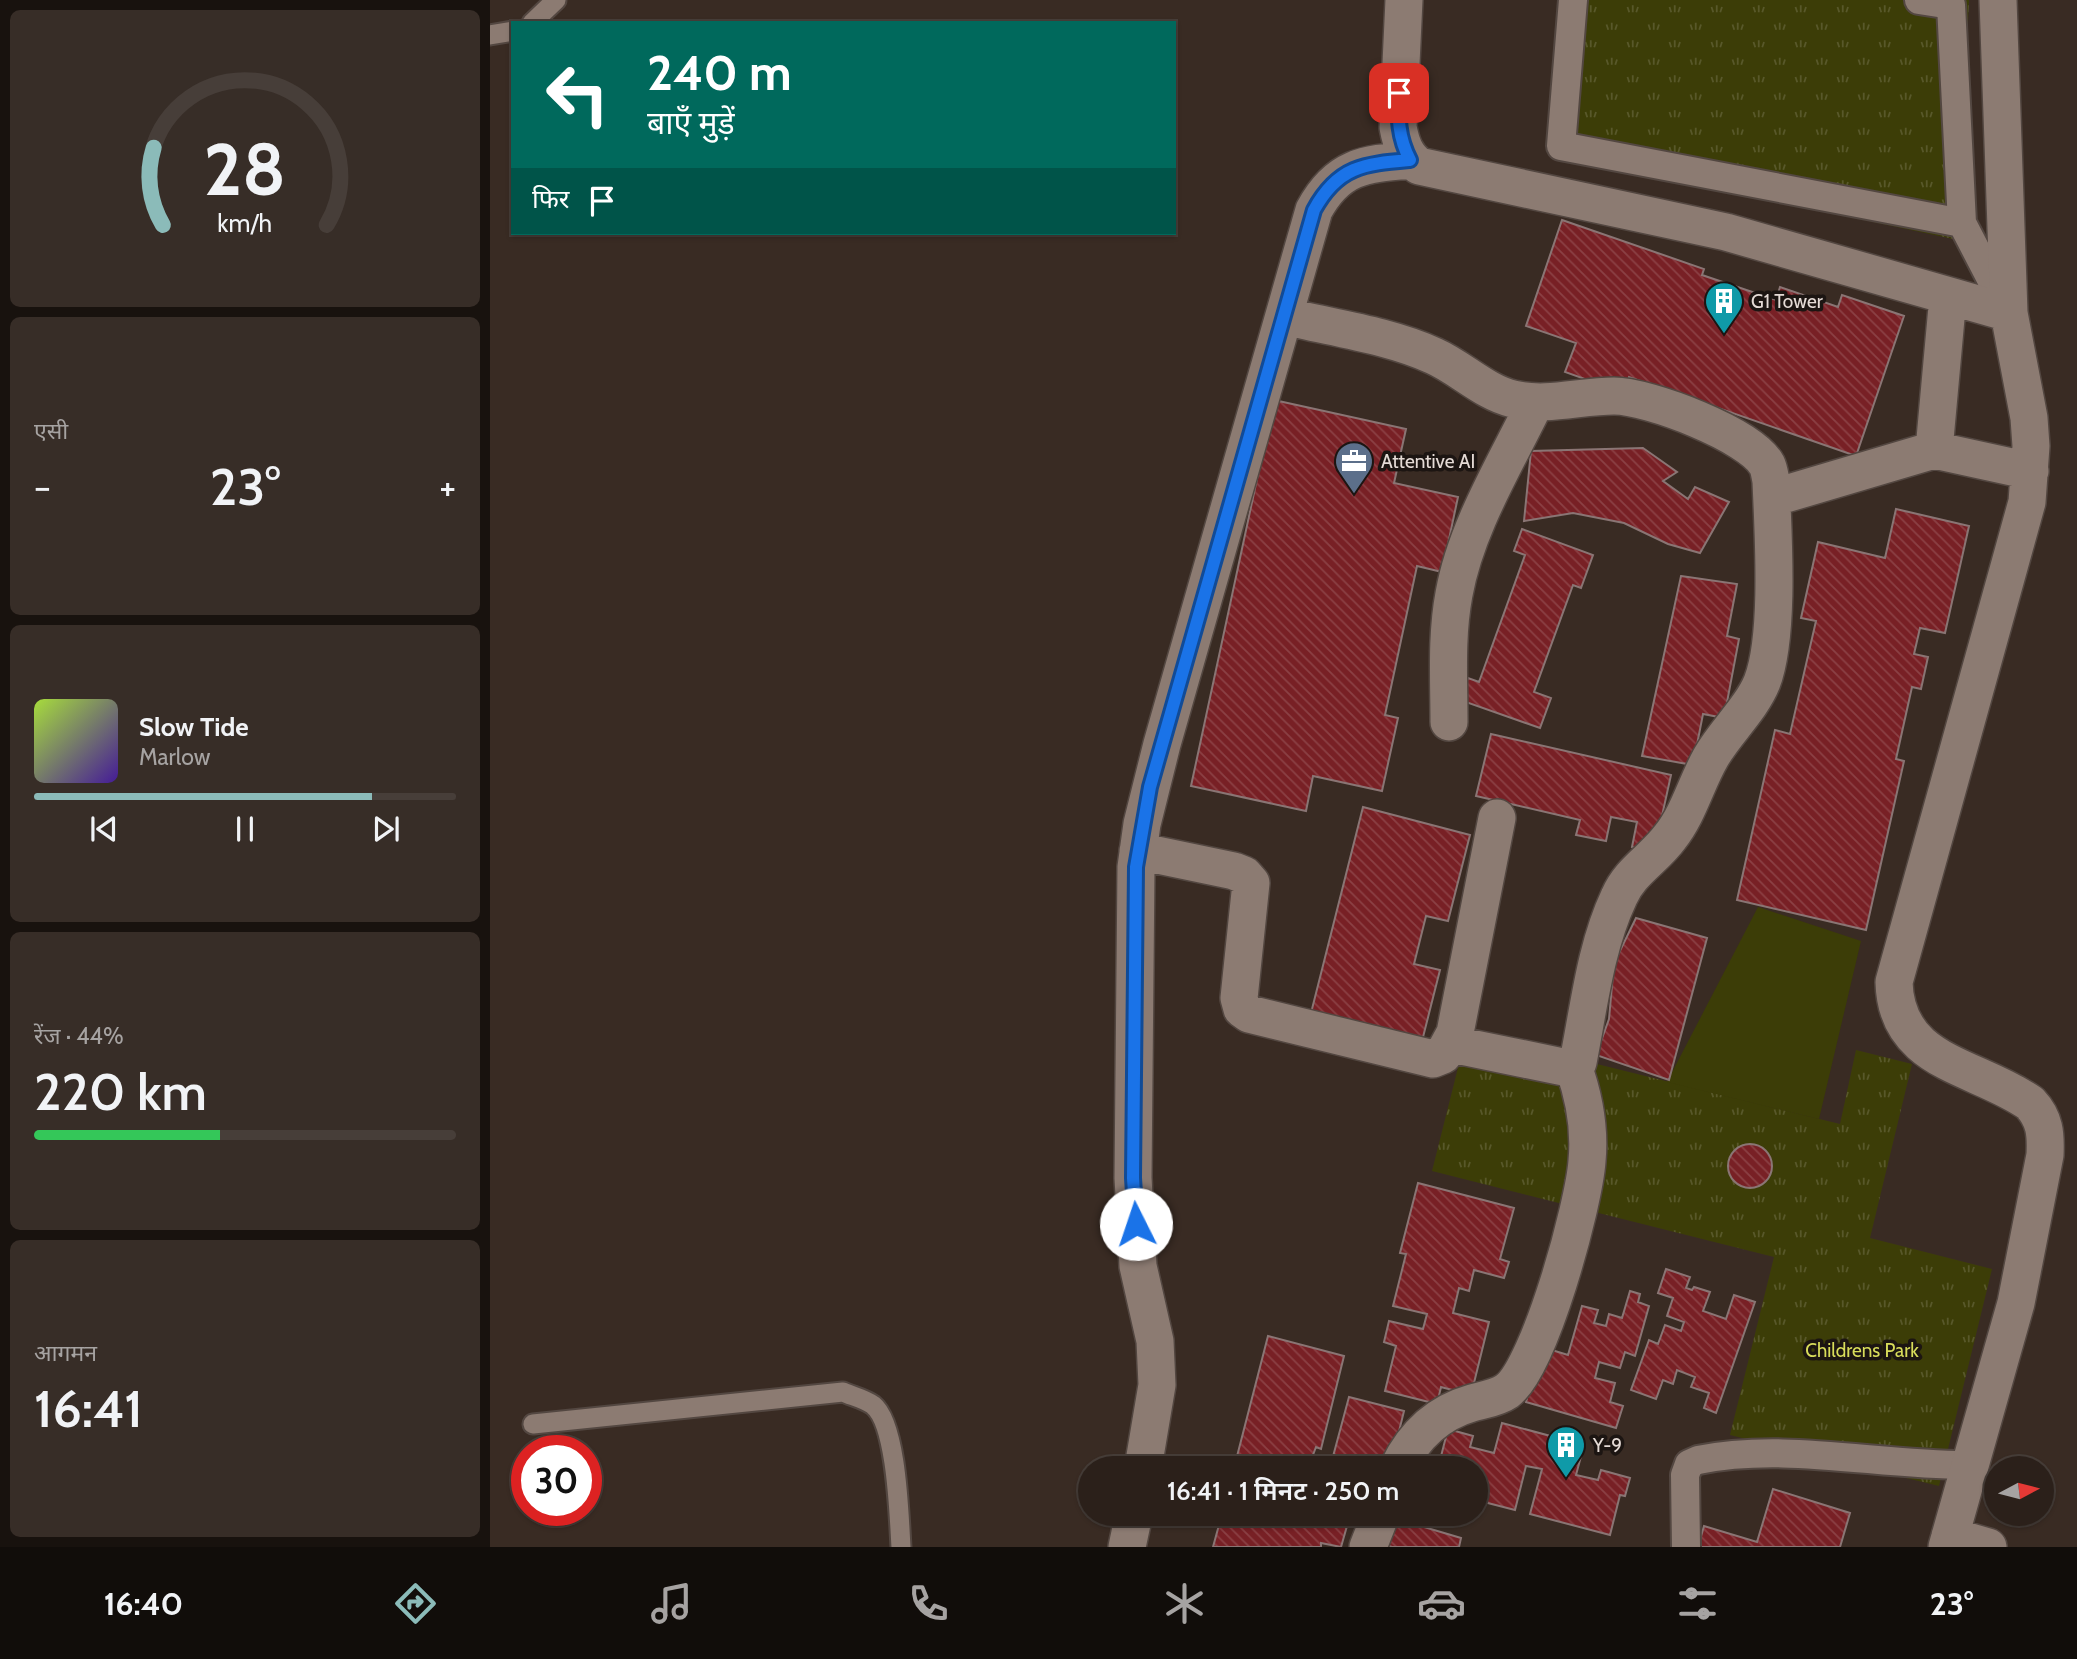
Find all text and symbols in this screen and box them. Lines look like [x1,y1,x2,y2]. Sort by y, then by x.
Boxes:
text: 240 m [647,43,792,102]
icon: left [532,49,623,140]
pin [1369,63,1429,123]
icon: arrive [1380,74,1418,112]
text: बाएँ मुड़ें [647,103,735,142]
text: 28 [204,125,286,213]
icon: arrive [583,182,621,220]
text: फिर [532,183,569,215]
text: km/h [218,208,272,238]
building icon: G1 Tower [1703,280,1745,335]
place label: G1 Tower [1751,290,1823,313]
text: एसी [34,417,68,445]
office icon: Attentive AI [1333,440,1375,495]
place label: Attentive AI [1381,450,1475,473]
text: 23° [210,455,280,518]
text: − [34,463,51,510]
text: + [439,463,456,510]
text: Slow Tide [139,711,249,743]
text: Marlow [139,743,210,771]
icon: previous [85,810,123,848]
icon: pause [226,810,264,848]
icon: next [367,810,405,848]
text: रेंज · 44% [34,1022,124,1050]
text: 220 km [34,1060,207,1123]
position arrow [1099,1187,1173,1261]
text: आगमन [34,1339,97,1367]
park label: Childrens Park [1805,1339,1919,1362]
text: 16:41 [34,1377,143,1440]
building icon: Y-9 [1545,1424,1587,1479]
place label: Y-9 [1592,1434,1622,1457]
speed limit sign: 30 [511,1435,602,1526]
north arrow [1984,1456,2054,1526]
map controls [1984,1456,2054,1526]
text: 16:41 · 1 मिनट · 250 m [1167,1475,1399,1507]
icon: directions [391,1579,440,1628]
icon: music [647,1579,696,1628]
icon: phone [904,1579,953,1628]
icon: climate [1160,1579,1209,1628]
icon: car [1417,1579,1466,1628]
icon: filters [1673,1579,1722,1628]
text: 16:40 [104,1584,183,1623]
text: 23° [1930,1584,1973,1623]

